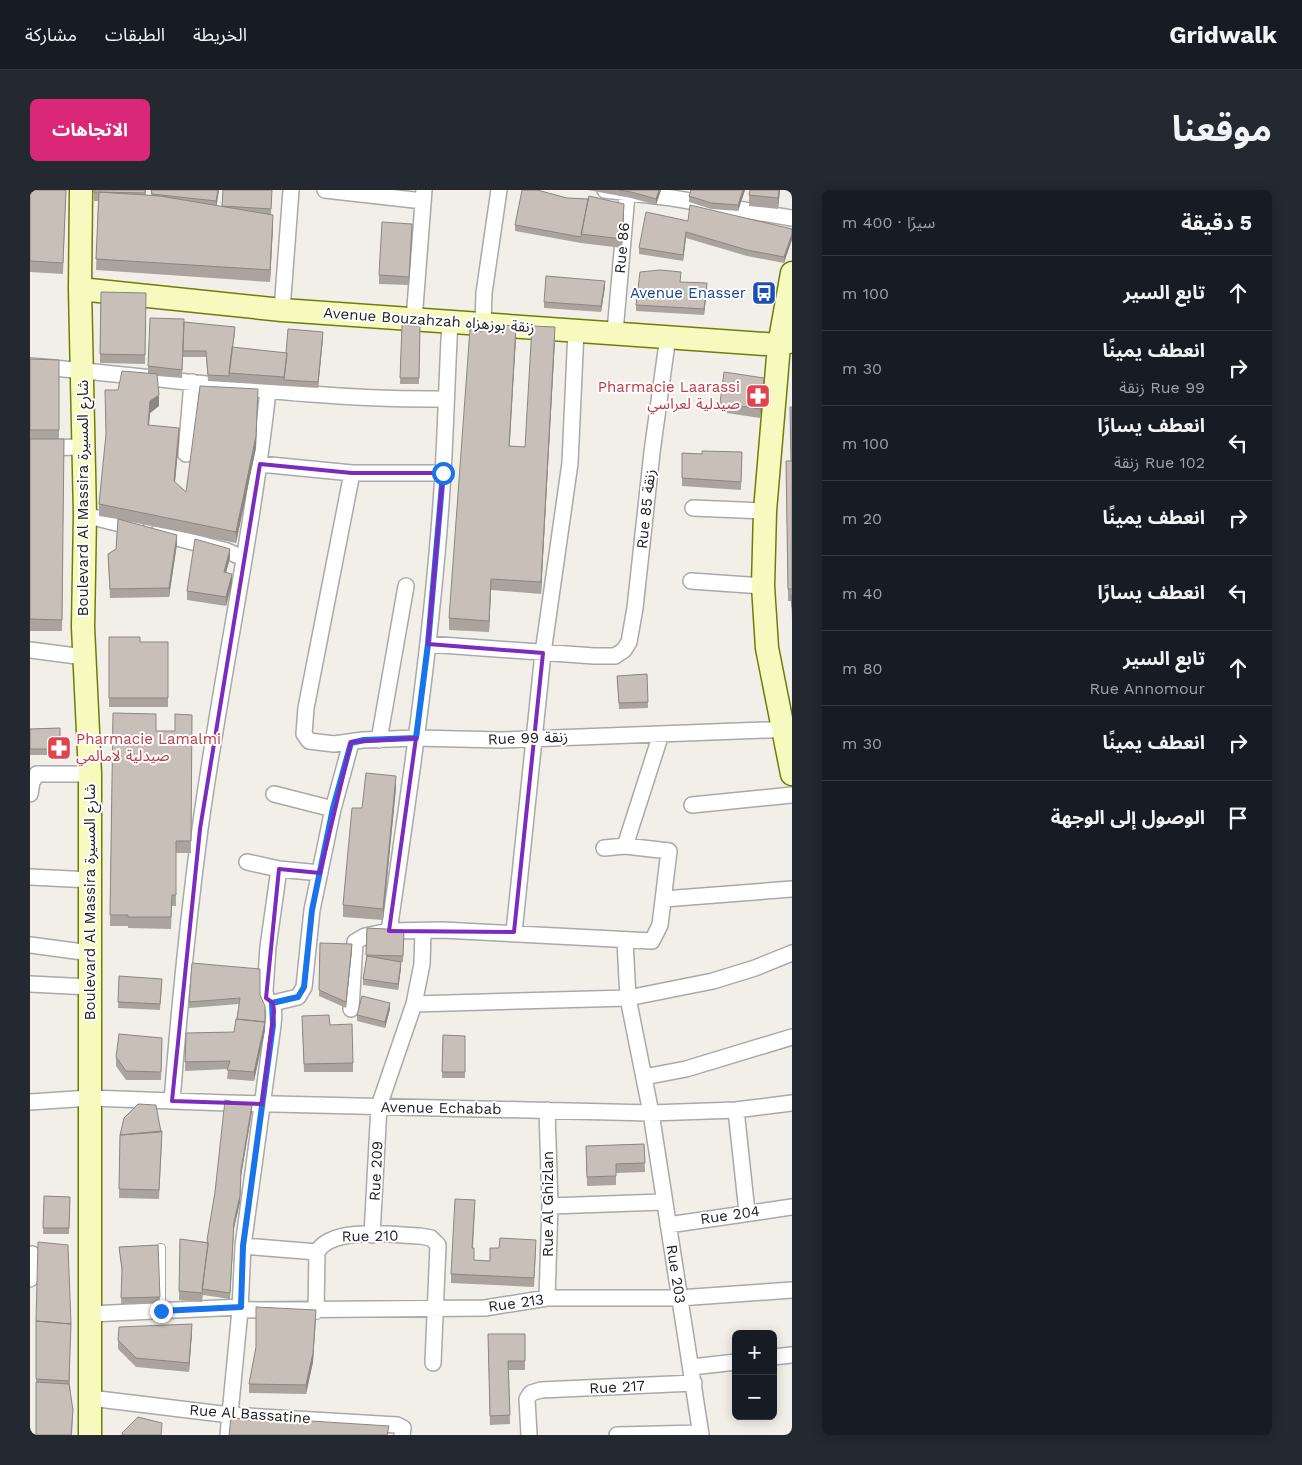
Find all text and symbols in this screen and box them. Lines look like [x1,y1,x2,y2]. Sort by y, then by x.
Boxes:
text: Gridwalk [1169,21,1277,49]
text: مشاركة [25,24,77,45]
text: الطبقات [105,24,165,45]
text: الخريطة [193,24,247,45]
button: الاتجاهات [30,99,150,161]
text: موقعنا [1172,108,1272,150]
text: 5 دقيقة [1181,210,1252,235]
text: سيرًا · 400 m [842,213,935,232]
street label: Rue 86 [611,222,633,274]
icon: ahead [1224,279,1252,307]
bus stop icon: Avenue Enasser [751,280,777,306]
text: تابع السير [1123,281,1205,304]
place label: Avenue Enasser [630,284,746,302]
text: 100 m [842,284,889,303]
street label: Avenue Bouzahzah زنقة بوزهزاه [323,304,535,336]
text: انعطف يمينًا [1102,339,1205,362]
icon: right [1224,354,1252,382]
text: 30 m [842,359,882,378]
place label: Pharmacie Laarassi صيدلية لعراسي [598,378,740,415]
text: Rue 99 زنقة [1119,378,1205,397]
street label: Boulevard Al Massira شارع المسيرة [74,380,95,616]
pharmacy icon: Pharmacie Laarassi صيدلية لعراسي [745,383,771,409]
text: انعطف يسارًا [1097,414,1205,437]
icon: left [1224,429,1252,457]
text: 100 m [842,434,889,453]
text: Rue 102 زنقة [1114,453,1205,472]
route start [432,462,455,485]
street label: Rue 85 زنقة [633,468,659,550]
icon: right [1224,504,1252,532]
text: انعطف يمينًا [1102,506,1205,529]
text: 20 m [842,509,882,528]
icon: left [1224,579,1252,607]
text: انعطف يسارًا [1097,581,1205,604]
text: 40 m [842,584,882,603]
text: تابع السير [1123,647,1205,670]
icon: ahead [1224,654,1252,682]
text: 80 m [842,659,883,678]
text: Rue Annomour [1089,679,1205,698]
street label: Rue 99 زنقة [488,728,568,748]
icon: right [1224,729,1252,757]
place label: Pharmacie Lamalmi صيدلية لامالمي [76,730,221,767]
text: انعطف يمينًا [1102,731,1205,754]
text: 30 m [842,734,882,753]
pharmacy icon: Pharmacie Lamalmi صيدلية لامالمي [46,735,72,761]
street label: Boulevard Al Massira شارع المسيرة [81,784,102,1020]
icon: arrive [1224,804,1252,832]
text: الوصول إلى الوجهة [1051,806,1205,829]
street label: Avenue Echabab [380,1098,502,1118]
street label: Rue 209 [365,1140,387,1202]
street label: Rue Al Ghizlan [539,1151,557,1257]
street label: Rue 204 [699,1202,761,1228]
street label: Rue 210 [341,1227,399,1245]
street label: Rue 203 [662,1243,690,1305]
street label: Rue 213 [487,1290,545,1316]
route end [150,1300,173,1323]
map controls [732,1330,777,1420]
button: + [732,1330,777,1375]
button: − [732,1375,777,1420]
street label: Rue 217 [589,1377,645,1397]
street label: Rue Al Bassatine [189,1401,311,1427]

